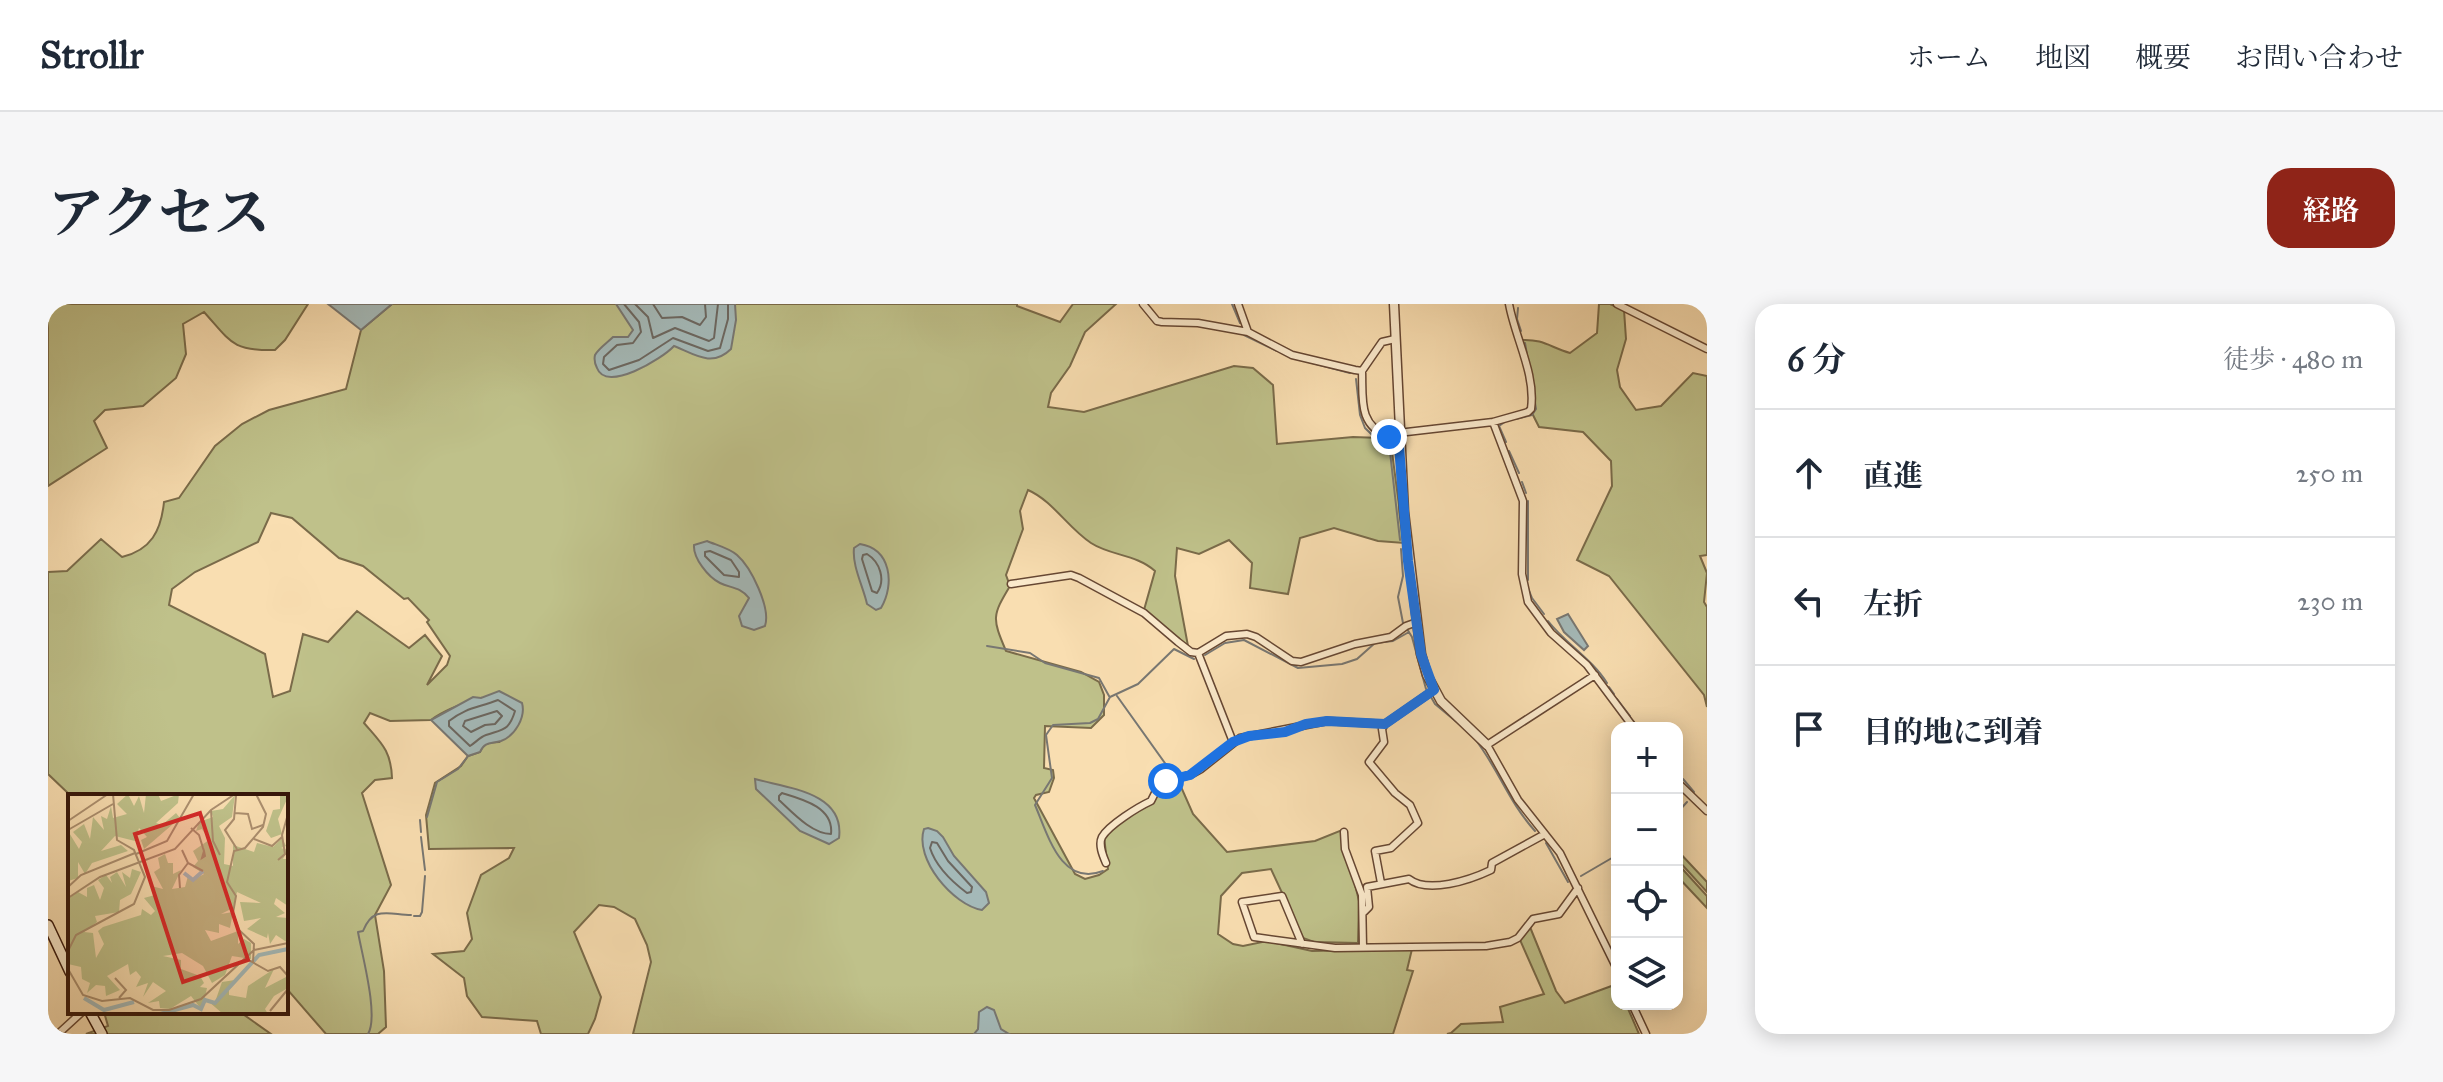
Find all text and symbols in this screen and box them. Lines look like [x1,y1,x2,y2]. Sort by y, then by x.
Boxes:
text: Strollr [40,32,143,78]
text: ホーム [1907,40,1991,75]
text: 地図 [2035,40,2091,75]
text: 概要 [2135,40,2191,75]
text: お問い合わせ [2235,40,2403,75]
button: 経路 [2267,168,2395,248]
text: アクセス [48,179,270,247]
text: 6 分 [1787,339,1846,380]
text: 徒歩 · 480 m [2223,343,2363,375]
route end [1371,419,1407,455]
icon: ahead [1787,451,1831,495]
text: 250 m [2296,457,2363,489]
text: 直進 [1863,458,1923,494]
icon: left [1787,579,1831,623]
text: 230 m [2297,585,2363,617]
text: 左折 [1863,586,1923,622]
icon: arrive [1787,707,1831,751]
text: 目的地に到着 [1863,714,2043,750]
map controls [1611,722,1683,1010]
button: + [1611,722,1683,794]
route start [1148,763,1184,799]
inset map [68,794,288,1014]
button: − [1611,794,1683,866]
button: locate [1611,866,1683,938]
button: layers [1611,938,1683,1010]

